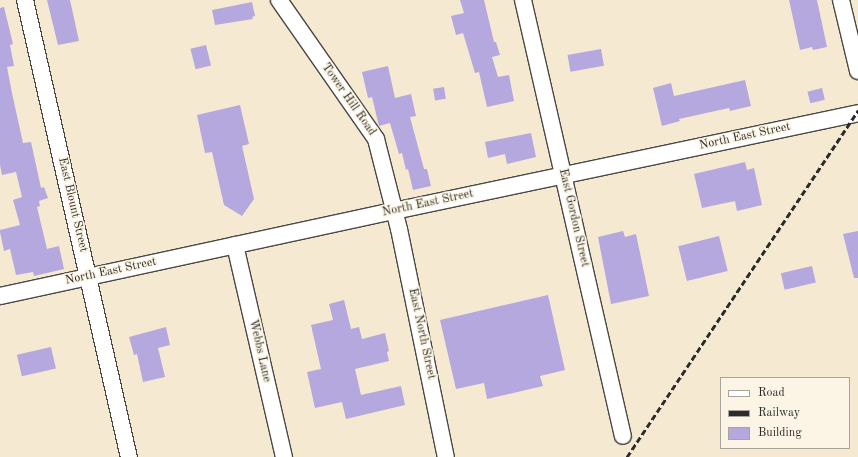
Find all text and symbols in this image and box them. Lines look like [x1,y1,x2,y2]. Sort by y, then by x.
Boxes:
street label: Tower Hill Road [318,61,378,139]
street label: North East Street [698,120,792,154]
street label: East Blount Street [54,156,90,254]
street label: East Gordon Street [555,167,591,269]
street label: North East Street [381,187,475,221]
street label: North East Street [64,255,158,289]
street label: East North Street [404,287,438,381]
street label: Webbs Lane [245,318,273,384]
legend [720,377,850,449]
text: Road [758,387,785,399]
text: Railway [758,407,800,419]
text: Building [758,427,802,439]

